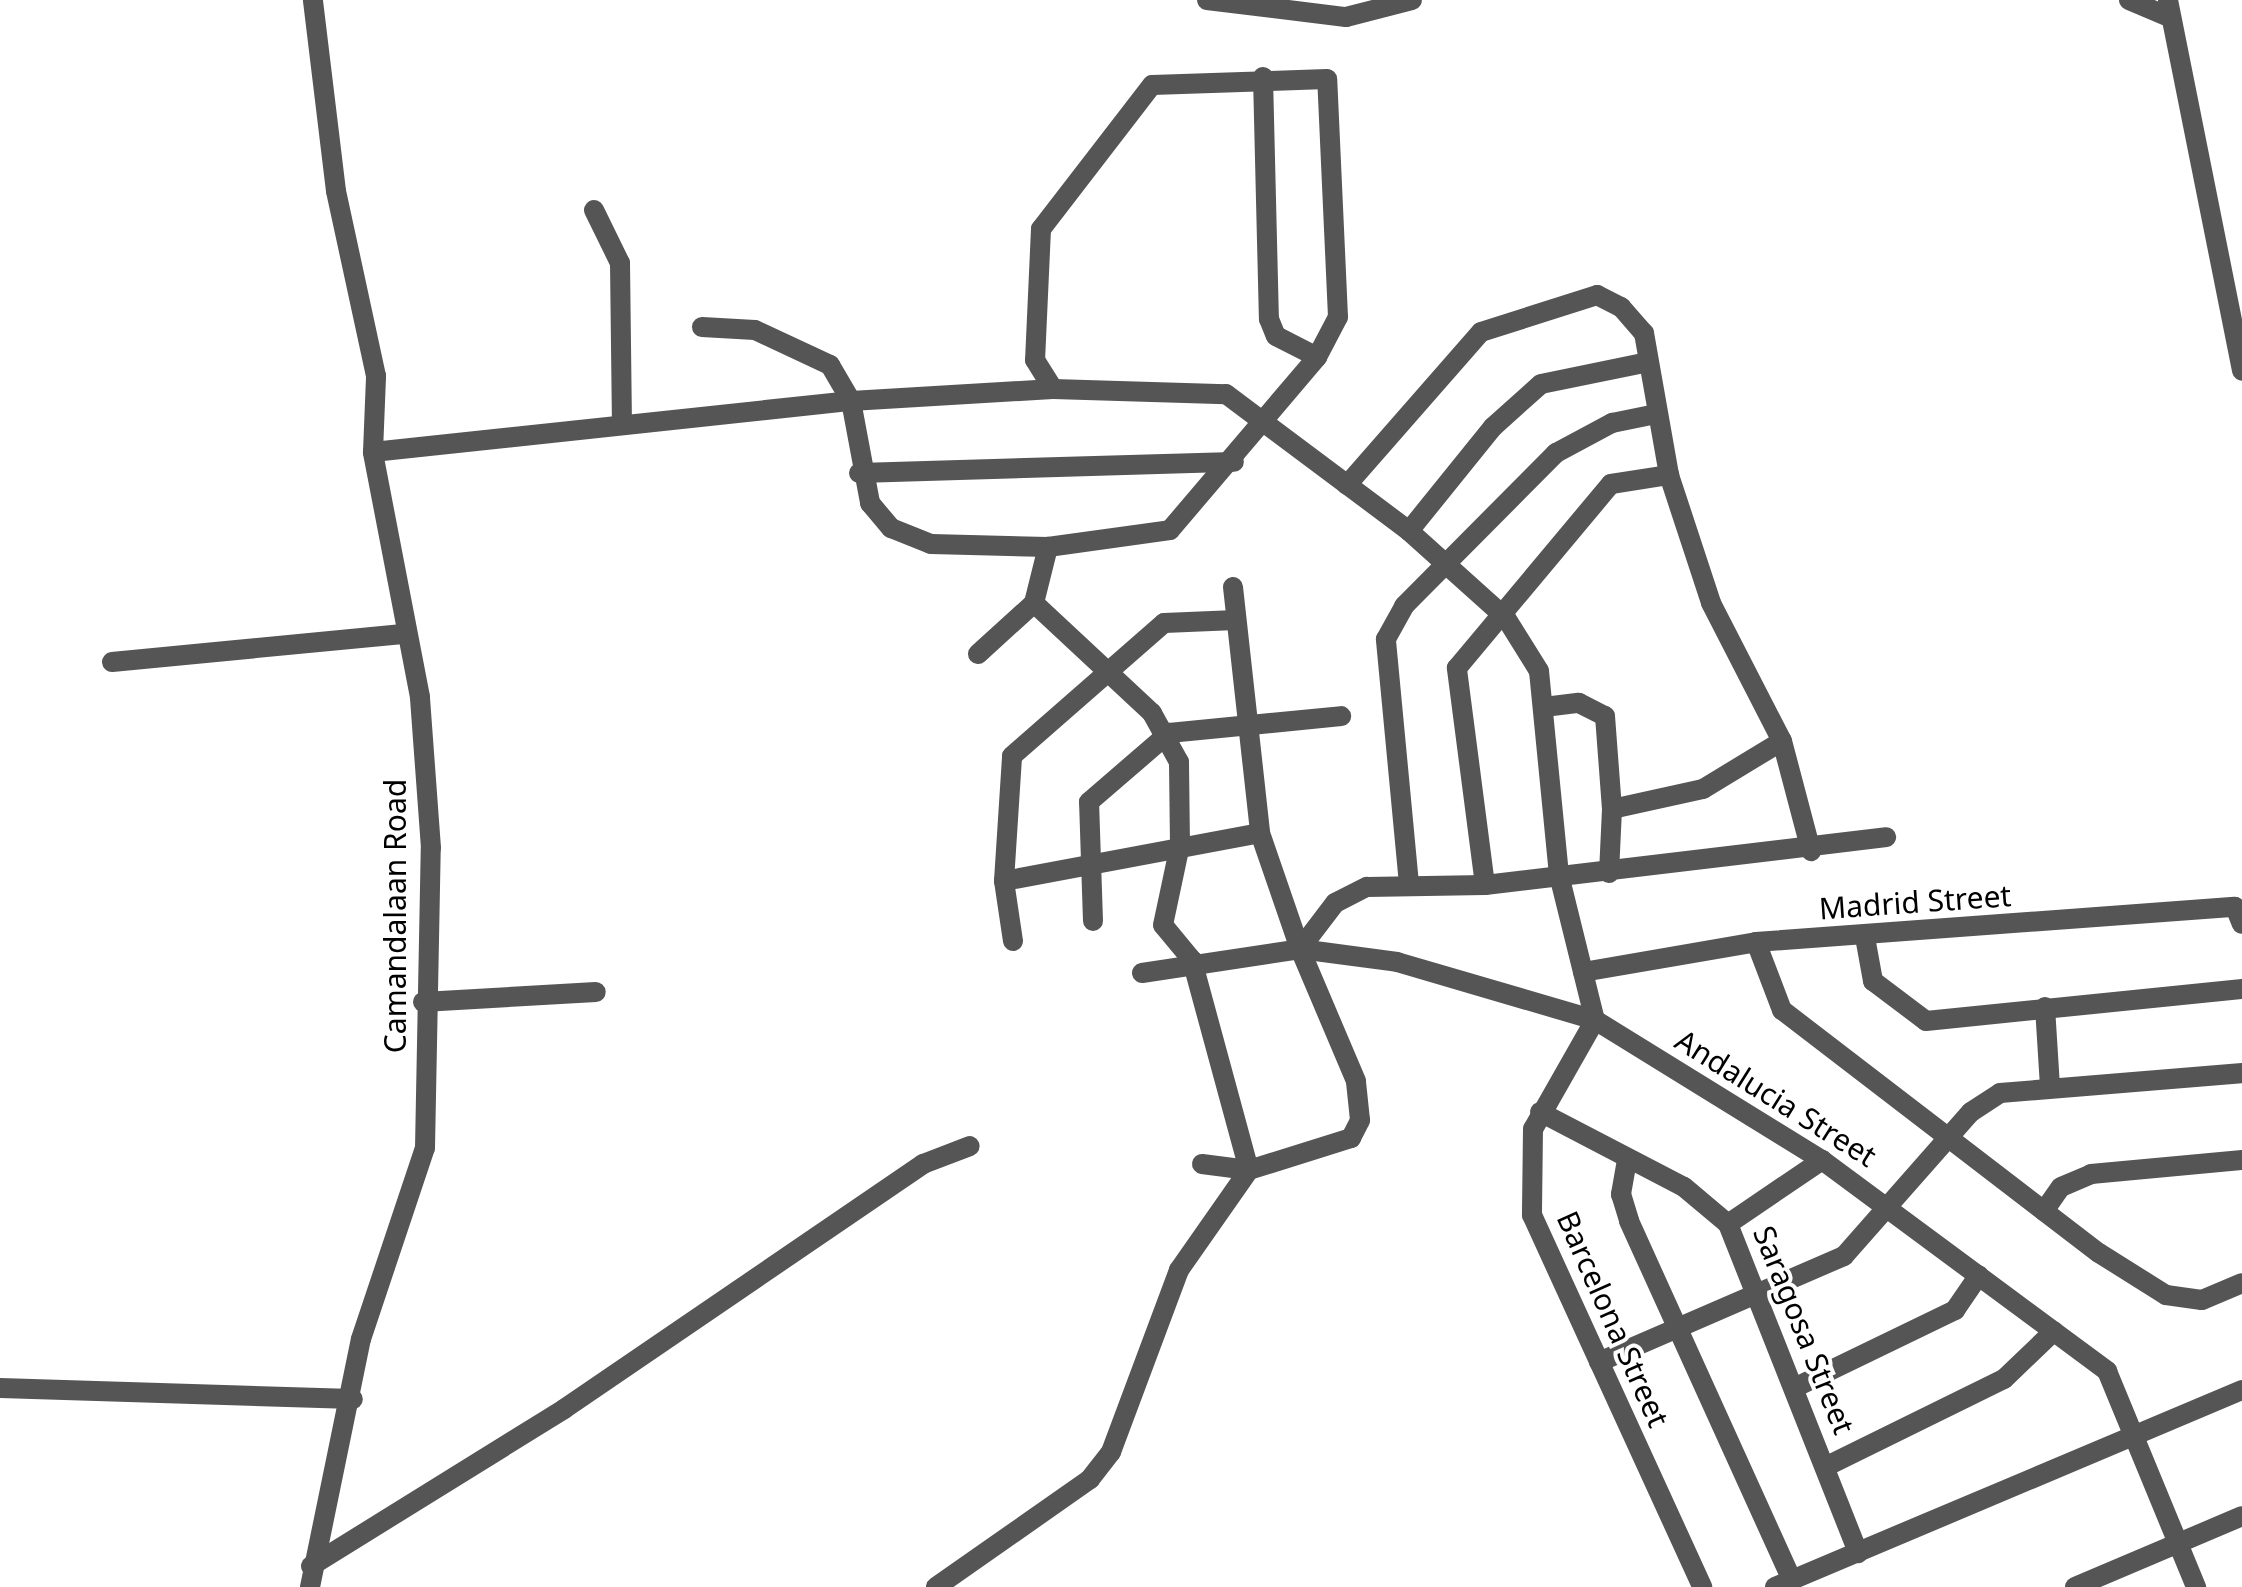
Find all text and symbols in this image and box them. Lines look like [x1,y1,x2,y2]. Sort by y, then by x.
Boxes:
street label: Camandalaan Road [377,779,413,1053]
street label: Madrid Street [1818,877,2012,927]
street label: Andalucia Street [1669,1022,1883,1174]
street label: Barcelona Street [1549,1206,1677,1432]
street label: Saragosa Street [1746,1221,1862,1439]

